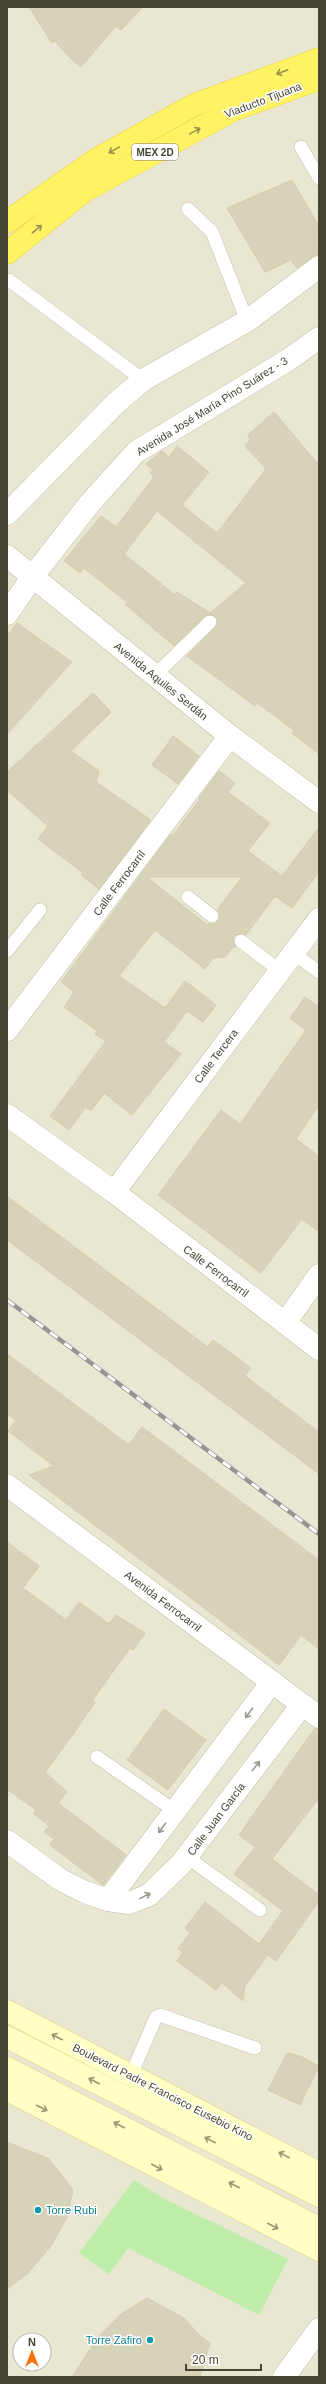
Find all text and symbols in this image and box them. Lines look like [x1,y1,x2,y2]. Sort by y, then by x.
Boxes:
one-way arrow [277,69,289,77]
street label: Viaducto Tijuana [223,80,304,120]
one-way arrow [189,127,201,134]
road number: MEX 2D [132,144,178,160]
one-way arrow [108,146,120,154]
one-way arrow [32,224,43,233]
street label: Avenida José María Pino Suárez - 3 [134,354,290,458]
street label: Avenida Aquiles Serdán [112,640,210,722]
street label: Calle Ferrocarril [91,848,147,918]
street label: Calle Tercera [192,1026,241,1085]
street label: Calle Ferrocarril [181,1243,251,1299]
street label: Avenida Ferrocarril [122,1568,204,1634]
one-way arrow [244,1708,253,1719]
one-way arrow [252,1760,261,1771]
street label: Calle Juan García [185,1780,248,1858]
one-way arrow [158,1823,166,1834]
one-way arrow [139,1892,151,1899]
one-way arrow [51,2033,63,2040]
street label: Boulevard Padre Francisco Eusebio Kino [71,2041,255,2143]
one-way arrow [88,2076,100,2084]
one-way arrow [35,2105,47,2112]
one-way arrow [113,2121,125,2128]
one-way arrow [204,2136,216,2143]
one-way arrow [279,2150,291,2158]
one-way arrow [151,2164,163,2171]
one-way arrow [229,2180,241,2188]
place label: Torre Rubi [46,2204,97,2216]
marker: Torre Rubi [33,2205,43,2215]
one-way arrow [267,2223,279,2231]
north arrow [12,2332,52,2372]
place label: Torre Zafiro [86,2334,142,2346]
marker: Torre Zafiro [145,2335,155,2345]
text: N [28,2336,36,2348]
scale bar [186,2346,261,2372]
text: 20 m [192,2353,219,2367]

